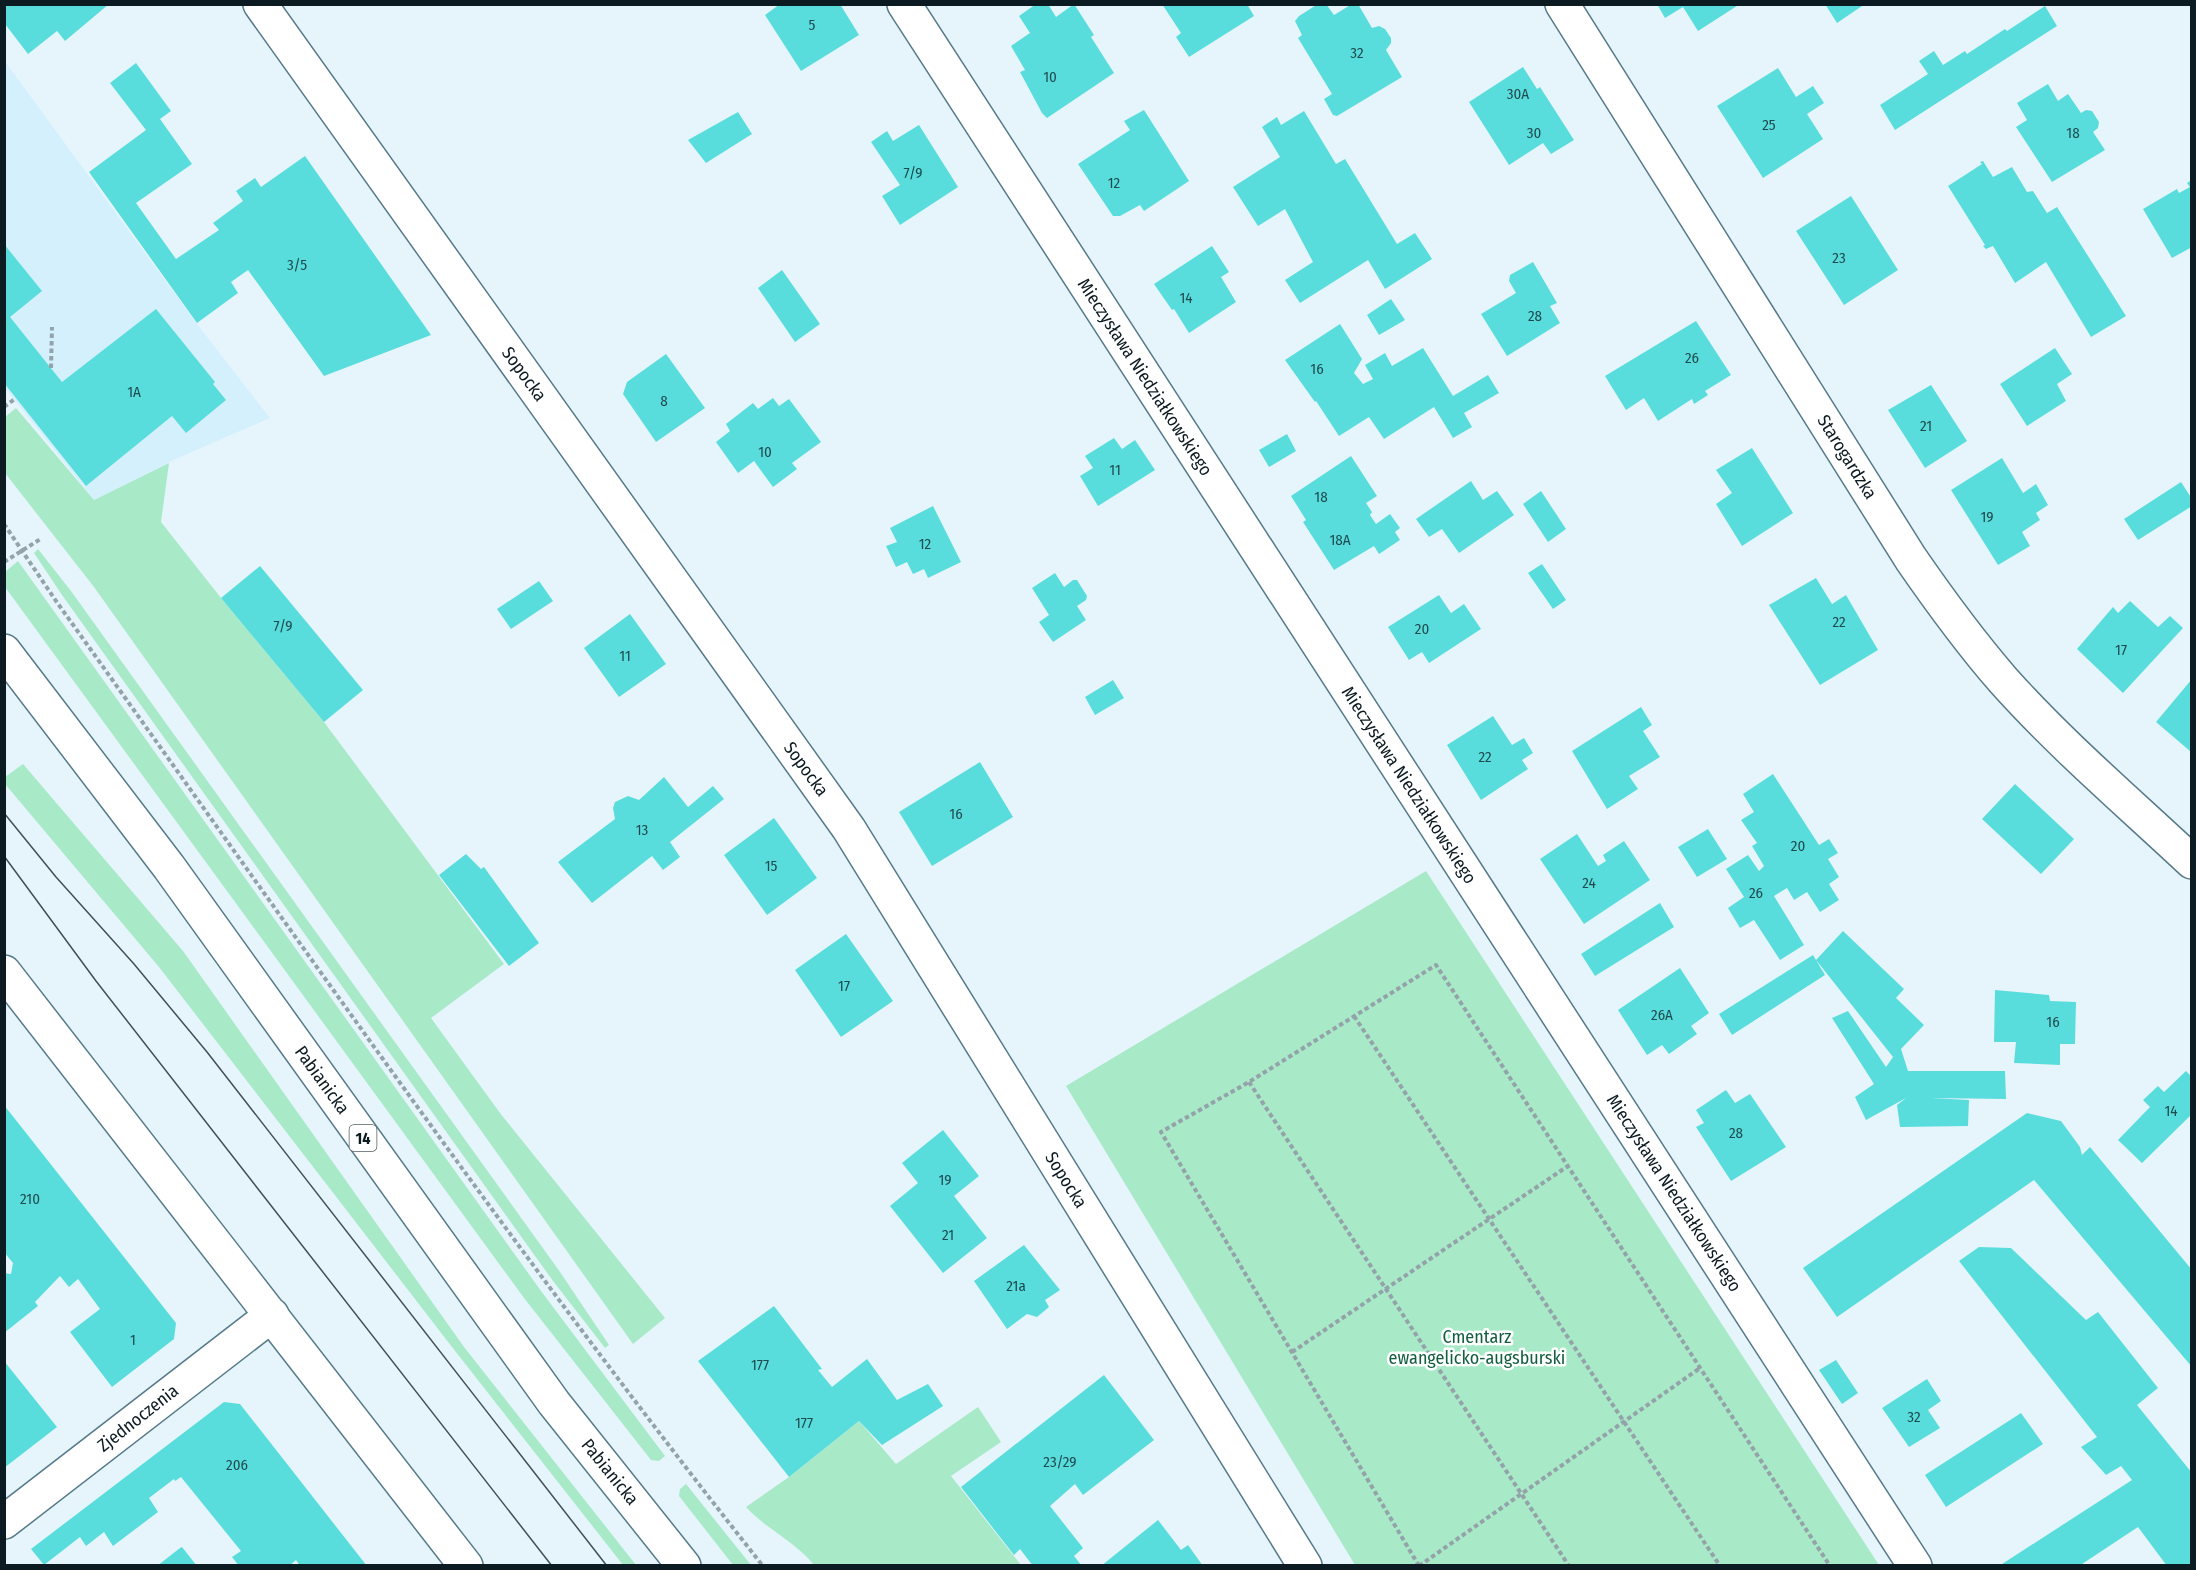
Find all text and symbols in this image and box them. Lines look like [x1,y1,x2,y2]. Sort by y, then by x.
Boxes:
house number: 5 [809,16,816,34]
house number: 32 [1350,44,1364,62]
house number: 10 [1043,68,1057,86]
house number: 30A [1507,85,1529,103]
house number: 25 [1762,116,1776,134]
house number: 30 [1527,124,1541,142]
house number: 18 [2066,124,2080,142]
house number: 7/9 [903,164,923,182]
house number: 12 [1108,174,1121,192]
house number: 23 [1832,249,1846,267]
house number: 3/5 [287,256,307,274]
street label: Mieczysława Niedziałkowskiego [1073,274,1217,480]
house number: 14 [1179,289,1193,307]
house number: 28 [1528,307,1542,325]
street label: Sopocka [497,342,551,406]
house number: 26 [1685,349,1699,367]
house number: 16 [1310,360,1324,378]
house number: 1A [127,383,141,401]
house number: 8 [660,392,668,410]
street label: Starogardzka [1812,411,1882,503]
house number: 21 [1920,417,1932,435]
house number: 10 [758,443,772,461]
house number: 11 [1109,461,1121,479]
house number: 18 [1314,488,1328,506]
house number: 19 [1980,508,1994,526]
house number: 18A [1329,531,1351,549]
house number: 12 [919,535,932,553]
house number: 22 [1832,613,1846,631]
house number: 7/9 [273,617,293,635]
house number: 20 [1415,620,1429,638]
house number: 17 [2115,641,2127,659]
house number: 11 [619,647,631,665]
street label: Mieczysława Niedziałkowskiego [1337,682,1481,888]
street label: Sopocka [779,737,833,801]
house number: 22 [1478,748,1492,766]
house number: 16 [949,805,963,823]
house number: 13 [636,821,649,839]
house number: 20 [1791,837,1805,855]
house number: 15 [765,857,777,875]
house number: 24 [1582,874,1596,892]
house number: 26 [1749,884,1763,902]
house number: 17 [838,977,850,995]
house number: 26A [1651,1006,1673,1024]
house number: 16 [2046,1013,2060,1031]
street label: Pabianicka [290,1042,354,1119]
street label: Mieczysława Niedziałkowskiego [1602,1090,1746,1296]
house number: 14 [2164,1102,2178,1120]
house number: 28 [1729,1124,1743,1142]
road number: 14 [350,1125,376,1151]
street label: Sopocka [1040,1148,1092,1212]
house number: 19 [938,1171,952,1189]
house number: 210 [20,1190,40,1208]
house number: 21 [942,1226,954,1244]
house number: 21a [1006,1277,1026,1295]
park label: Cmentarz ewangelicko-augsburski [1389,1326,1565,1369]
house number: 1 [130,1331,136,1349]
house number: 177 [751,1356,769,1374]
street label: Zjednoczenia [93,1379,183,1456]
house number: 32 [1907,1408,1921,1426]
house number: 177 [795,1414,813,1432]
street label: Pabianicka [577,1434,643,1510]
house number: 23/29 [1043,1453,1077,1471]
house number: 206 [226,1456,248,1474]

